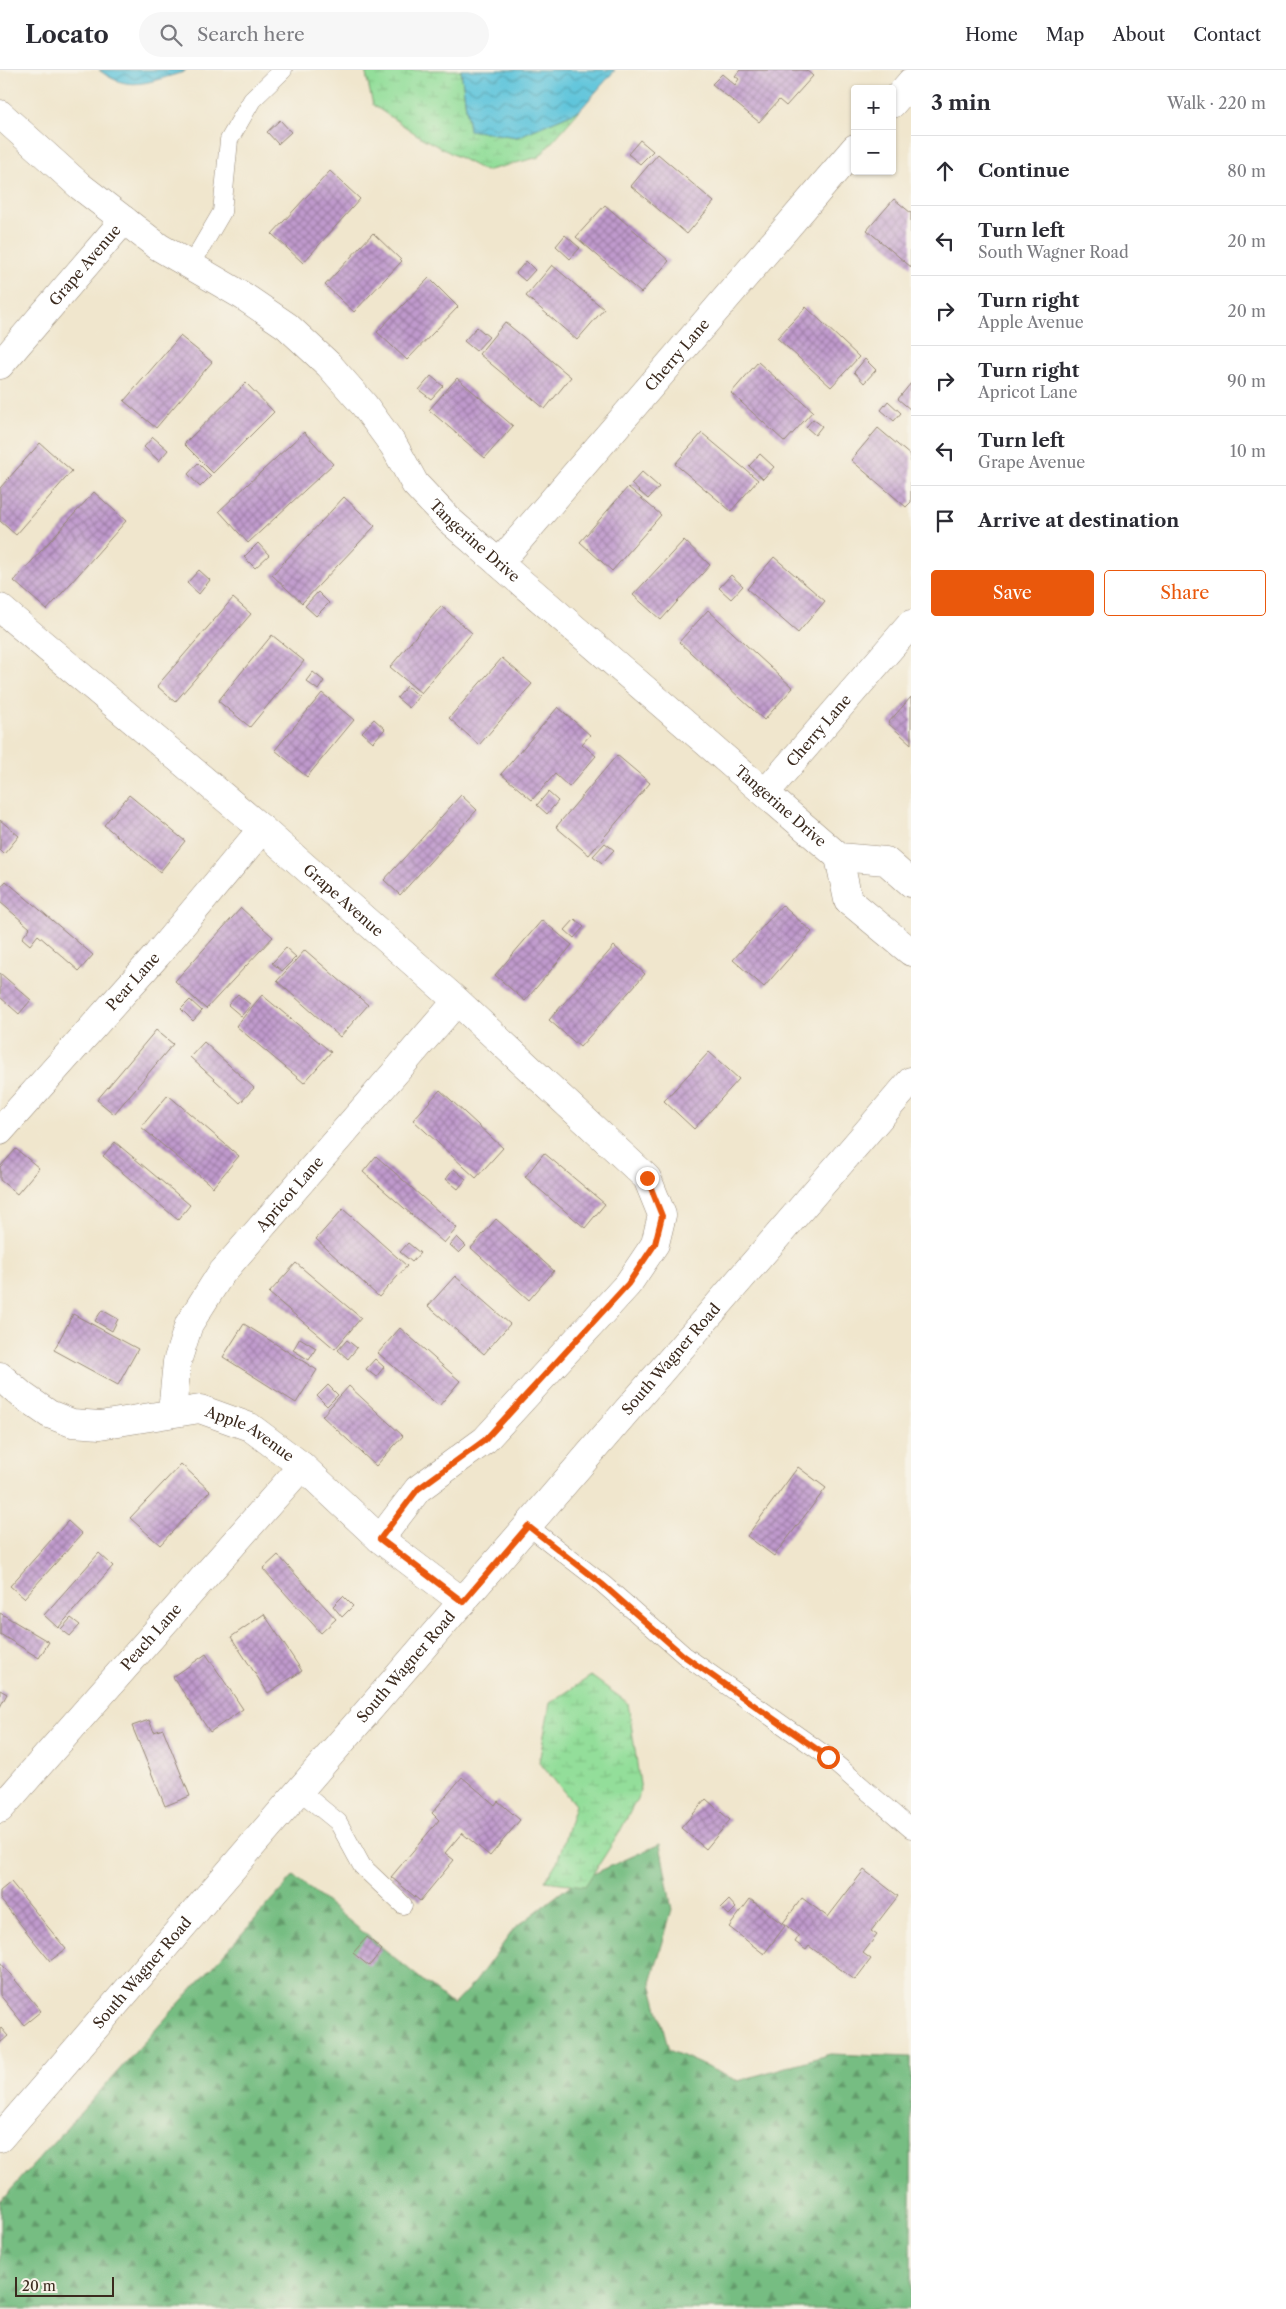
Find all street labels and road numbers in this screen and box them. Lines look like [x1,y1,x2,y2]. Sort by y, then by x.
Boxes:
street label: Grape Avenue [45,221,125,310]
street label: Cherry Lane [641,315,713,395]
street label: Tangerine Drive [425,495,524,586]
street label: Cherry Lane [782,690,855,770]
street label: Tangerine Drive [731,761,830,851]
street label: Grape Avenue [299,860,388,941]
street label: Pear Lane [102,948,164,1014]
street label: Apricot Lane [251,1152,327,1236]
street label: South Wagner Road [617,1299,724,1419]
street label: Apple Avenue [202,1401,298,1466]
street label: Peach Lane [117,1599,185,1674]
street label: South Wagner Road [352,1607,459,1726]
street label: South Wagner Road [89,1913,195,2032]

